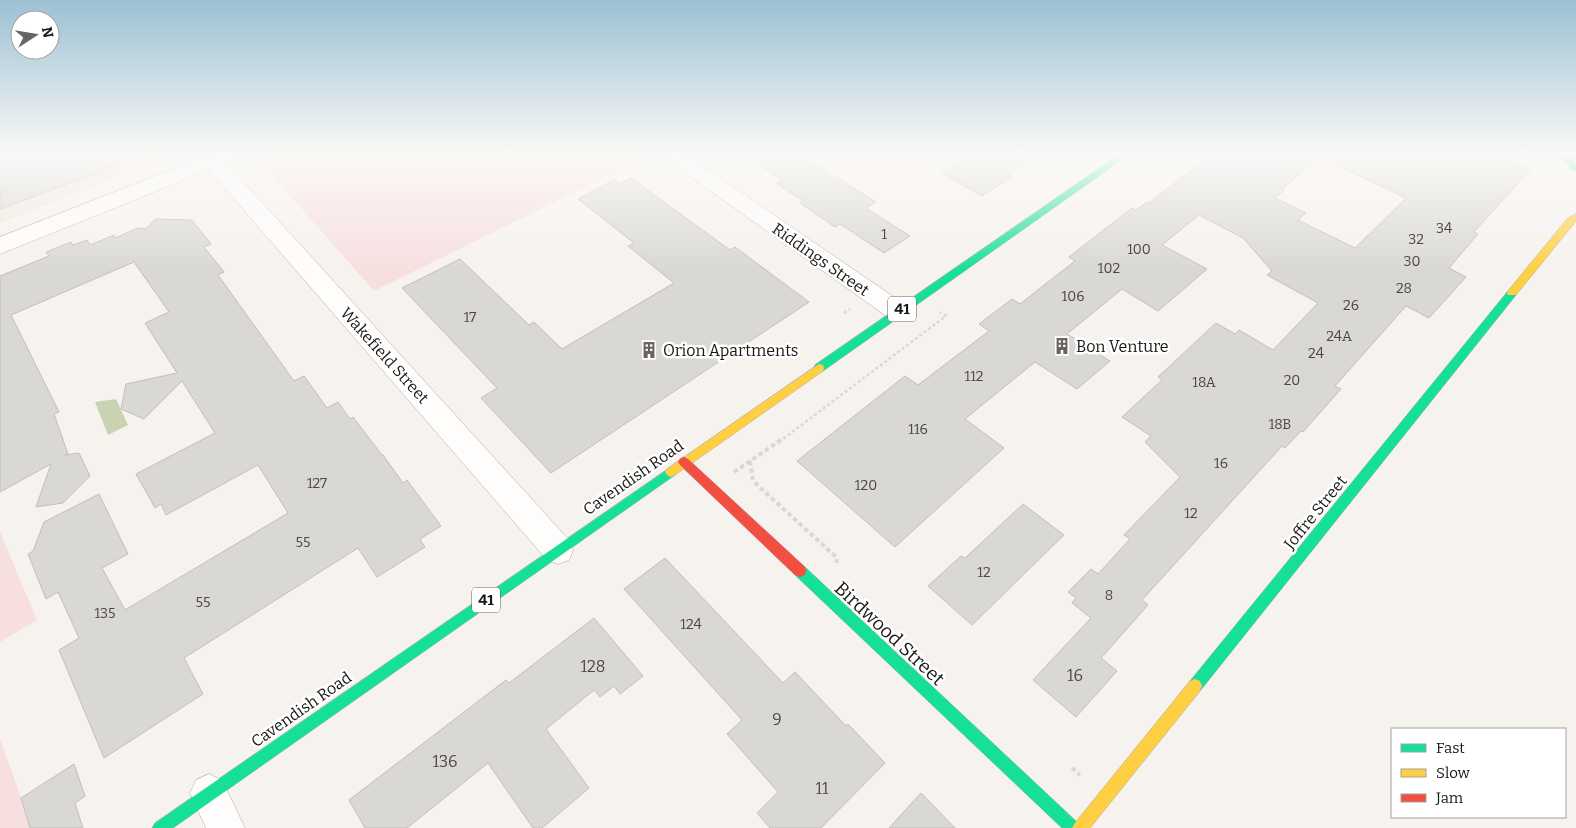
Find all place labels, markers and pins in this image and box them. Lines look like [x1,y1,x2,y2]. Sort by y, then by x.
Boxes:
building icon: Bon Venture [1052,336,1072,356]
place label: Bon Venture [1076,337,1169,356]
building icon: Orion Apartments [639,340,659,360]
place label: Orion Apartments [663,341,798,360]

